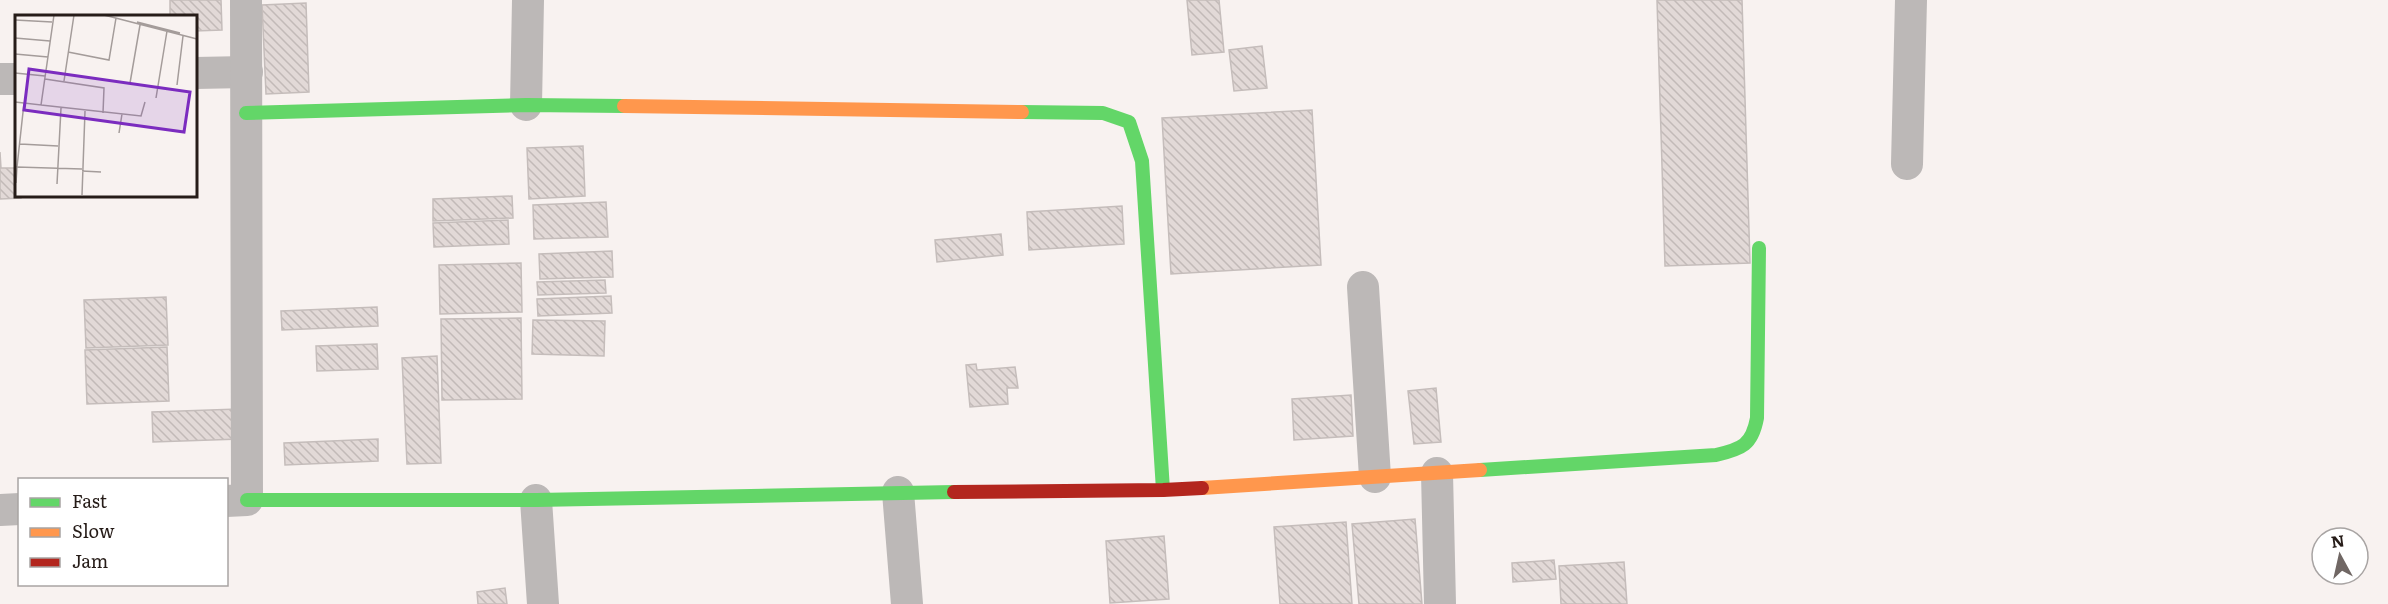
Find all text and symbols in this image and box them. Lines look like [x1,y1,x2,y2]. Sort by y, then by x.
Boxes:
inset map [15,15,196,196]
legend [18,478,228,586]
text: Fast [72,487,108,514]
text: Slow [72,517,115,544]
north arrow [2310,526,2370,586]
text: N [2329,527,2346,553]
text: Jam [72,547,108,574]

